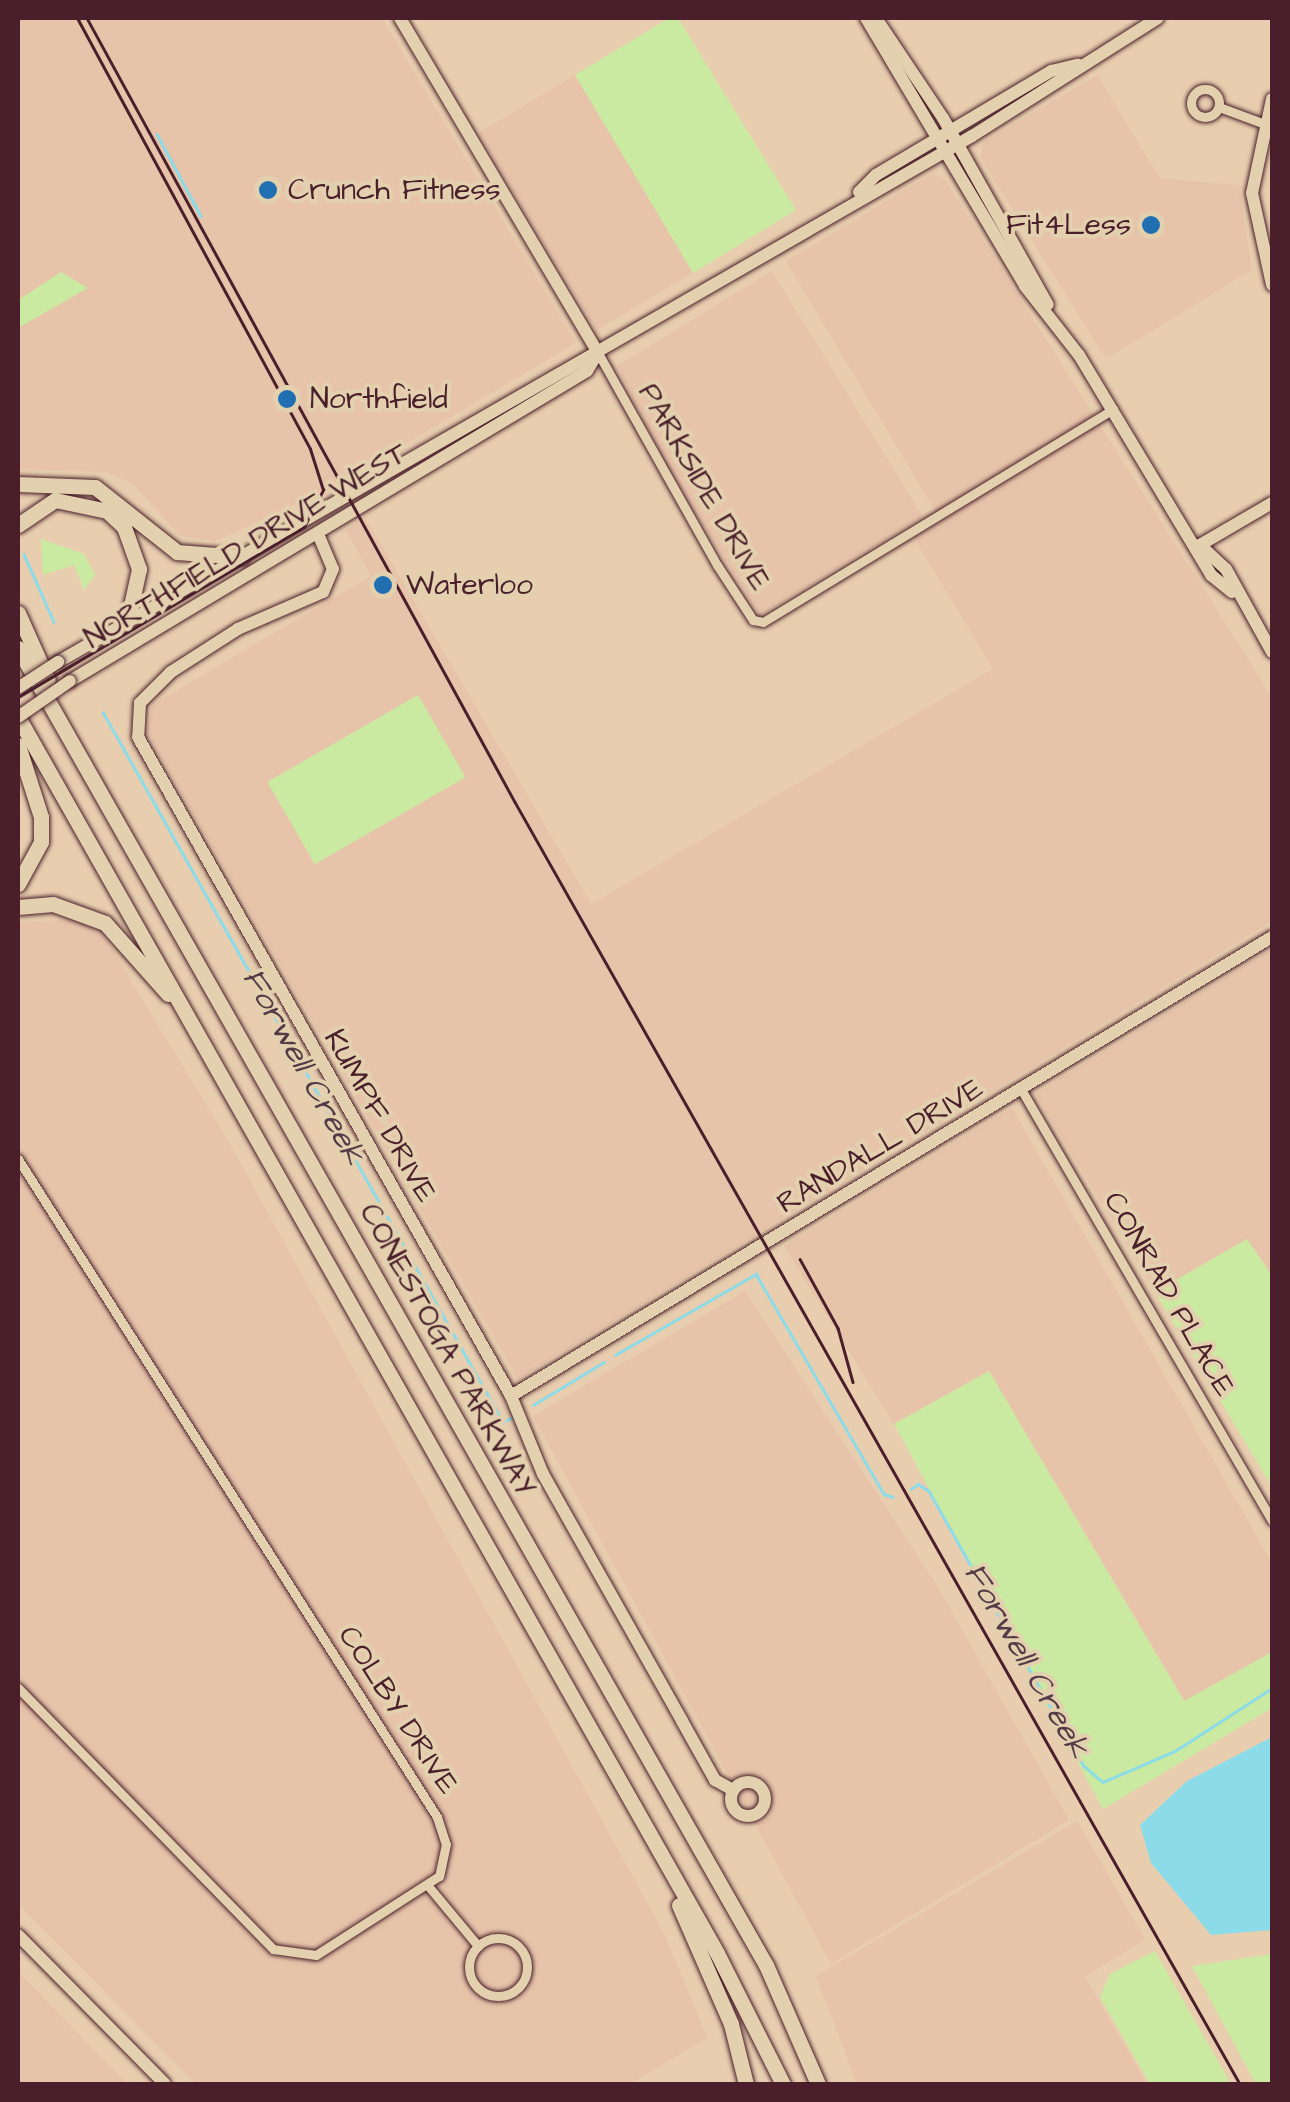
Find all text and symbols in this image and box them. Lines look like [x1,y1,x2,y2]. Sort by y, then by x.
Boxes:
place label: Crunch Fitness [288,172,501,208]
marker: Crunch Fitness [257,179,279,201]
place label: Fit4Less [1006,207,1131,243]
marker: Fit4Less [1140,214,1162,236]
street label: PARKSIDE DRIVE [630,377,778,597]
place label: Northfield [310,381,448,417]
marker: Northfield [274,386,300,412]
street label: NORTHFIELD DRIVE WEST [78,435,414,657]
place label: Waterloo [406,567,533,603]
marker: Waterloo [370,572,396,598]
water label: Forwell Creek [233,962,373,1172]
street label: KUMPF DRIVE [316,1023,444,1209]
street label: RANDALL DRIVE [771,1070,989,1222]
street label: CONRAD PLACE [1096,1185,1242,1403]
street label: CONESTOGA PARKWAY [351,1197,543,1503]
water label: Forwell Creek [955,1557,1097,1765]
street label: COLBY DRIVE [330,1619,466,1801]

